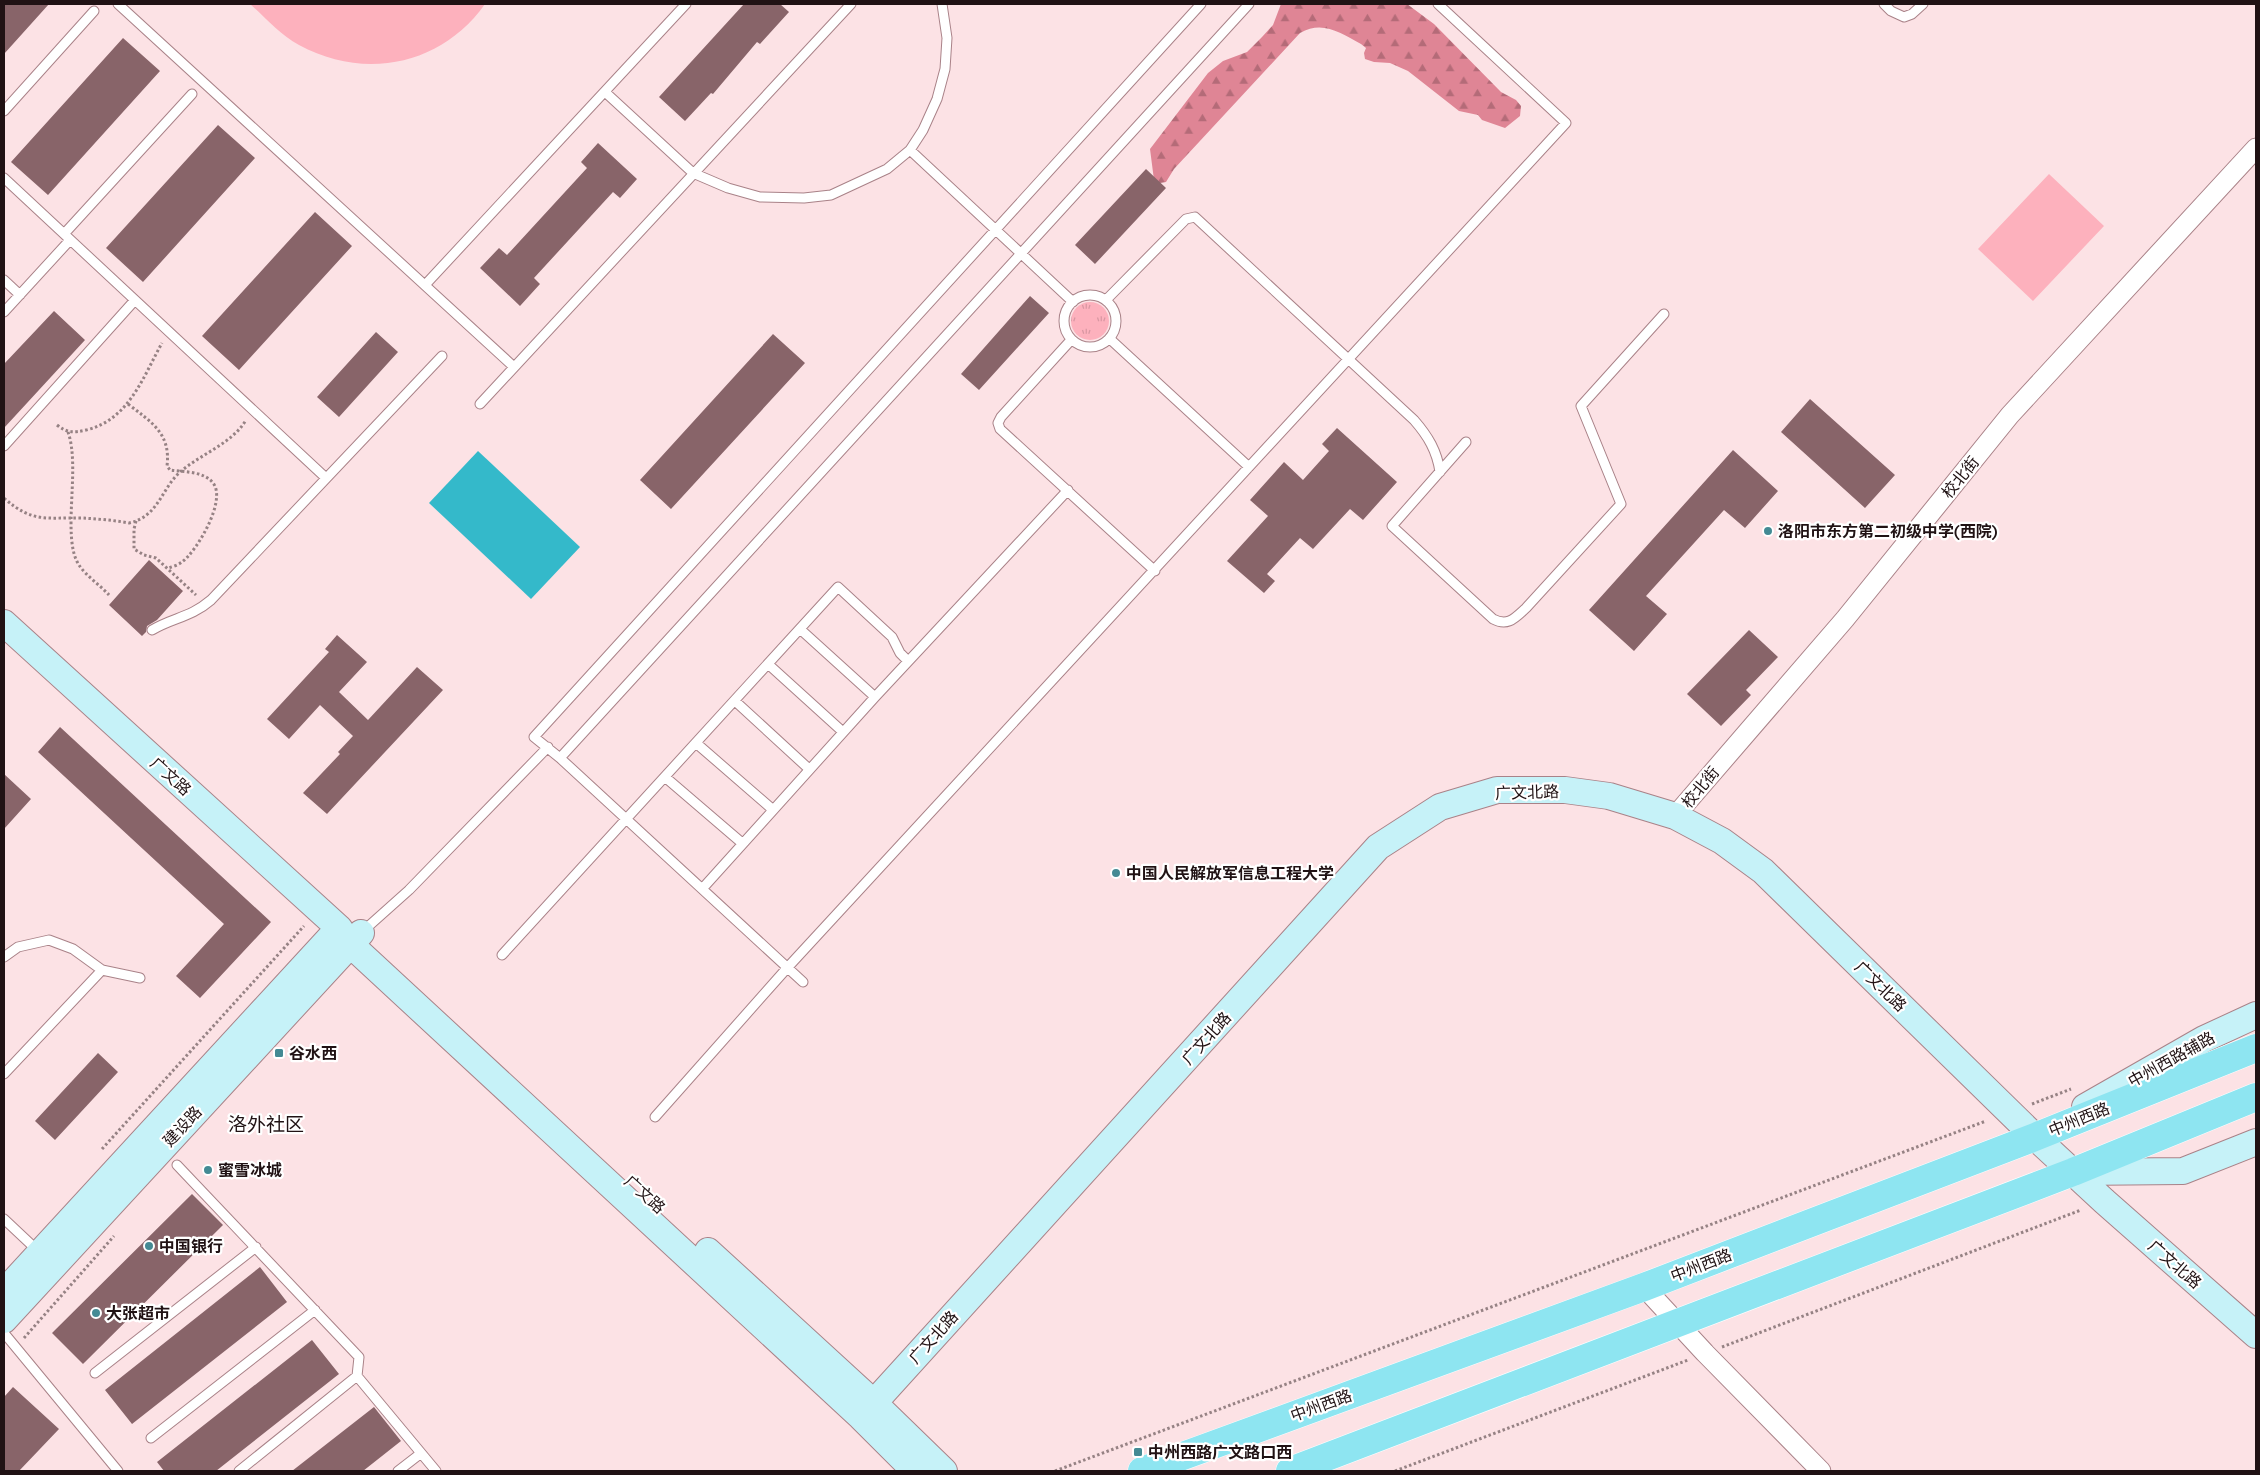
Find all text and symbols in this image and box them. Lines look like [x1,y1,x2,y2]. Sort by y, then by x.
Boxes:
street label: 校北街 [1937,452,1983,502]
place label: 洛阳市东方第二初级中学(西院) [1778,521,1998,541]
marker: 洛阳市东方第二初级中学(西院) [1762,525,1774,537]
street label: 广文路 [146,753,196,799]
street label: 校北街 [1677,762,1723,812]
street label: 广文北路 [1495,781,1559,803]
place label: 中国人民解放军信息工程大学 [1126,863,1334,883]
marker: 中国人民解放军信息工程大学 [1110,867,1122,879]
street label: 广文北路 [1851,957,1911,1015]
street label: 广文北路 [1177,1008,1235,1068]
street label: 中州西路辅路 [2124,1027,2218,1091]
place label: 谷水西 [289,1043,337,1063]
marker: 谷水西 [273,1047,285,1059]
street label: 中州西路 [2046,1098,2112,1140]
street label: 建设路 [158,1102,206,1150]
district label: 洛外社区 [228,1112,304,1136]
place label: 蜜雪冰城 [218,1160,282,1180]
marker: 蜜雪冰城 [202,1164,214,1176]
street label: 广文路 [620,1171,670,1217]
street label: 广文北路 [2144,1235,2206,1293]
place label: 中国银行 [159,1236,223,1256]
marker: 中国银行 [143,1240,155,1252]
street label: 中州西路 [1668,1244,1734,1286]
place label: 大张超市 [106,1303,170,1323]
marker: 大张超市 [90,1307,102,1319]
street label: 广文北路 [904,1307,962,1367]
street label: 中州西路 [1288,1385,1354,1425]
place label: 中州西路广文路口西 [1148,1442,1292,1462]
marker: 中州西路广文路口西 [1132,1446,1144,1458]

